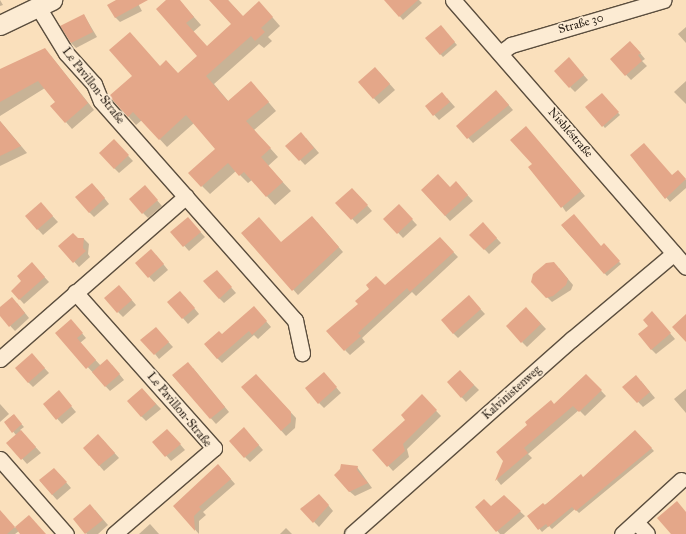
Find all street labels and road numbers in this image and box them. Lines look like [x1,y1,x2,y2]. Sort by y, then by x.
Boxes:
street label: Straße 30 [557,11,605,37]
street label: Le Pavillon-Straße [59,45,127,127]
street label: Nisbléstraße [544,105,596,161]
street label: Kalvinistenweg [480,363,544,423]
street label: Le Pavillon-Straße [144,370,214,450]

